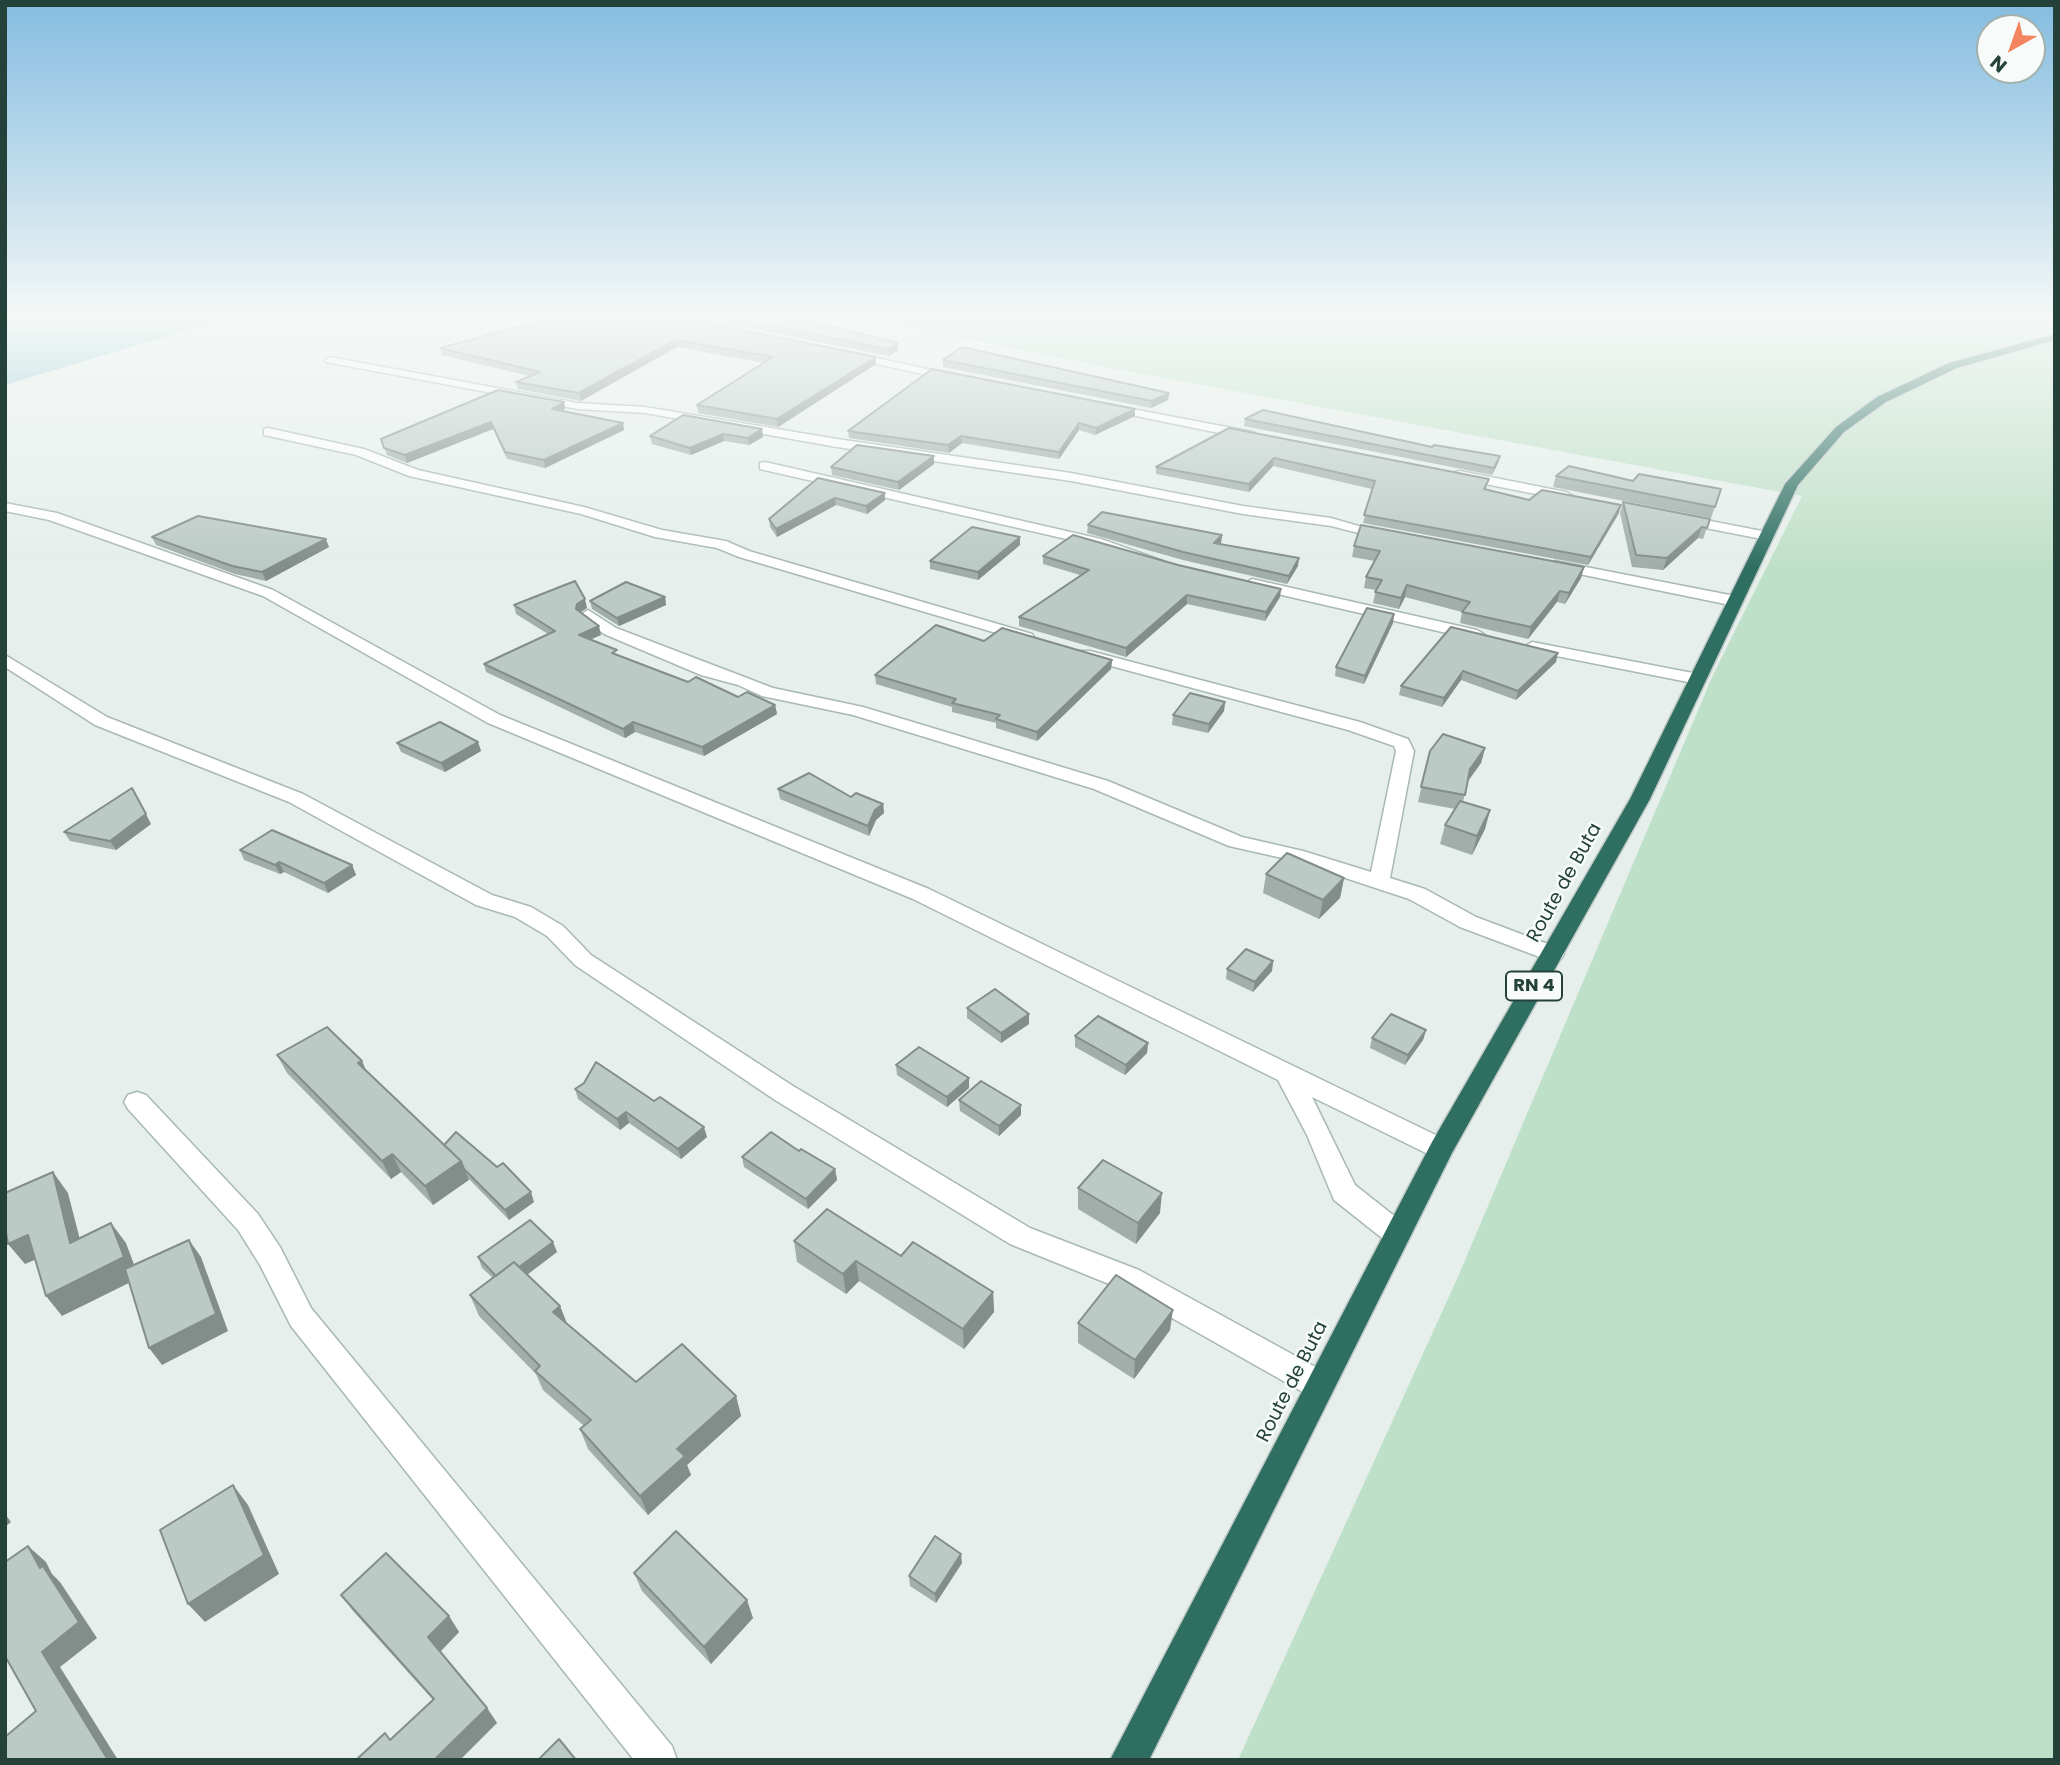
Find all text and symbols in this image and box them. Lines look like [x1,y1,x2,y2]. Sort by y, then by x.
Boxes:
north arrow [1976,14,2046,84]
text: N [1984,49,2013,79]
street label: Route de Buta [1523,819,1607,947]
road number: RN 4 [1506,972,1562,1001]
street label: Route de Buta [1253,1318,1333,1446]

